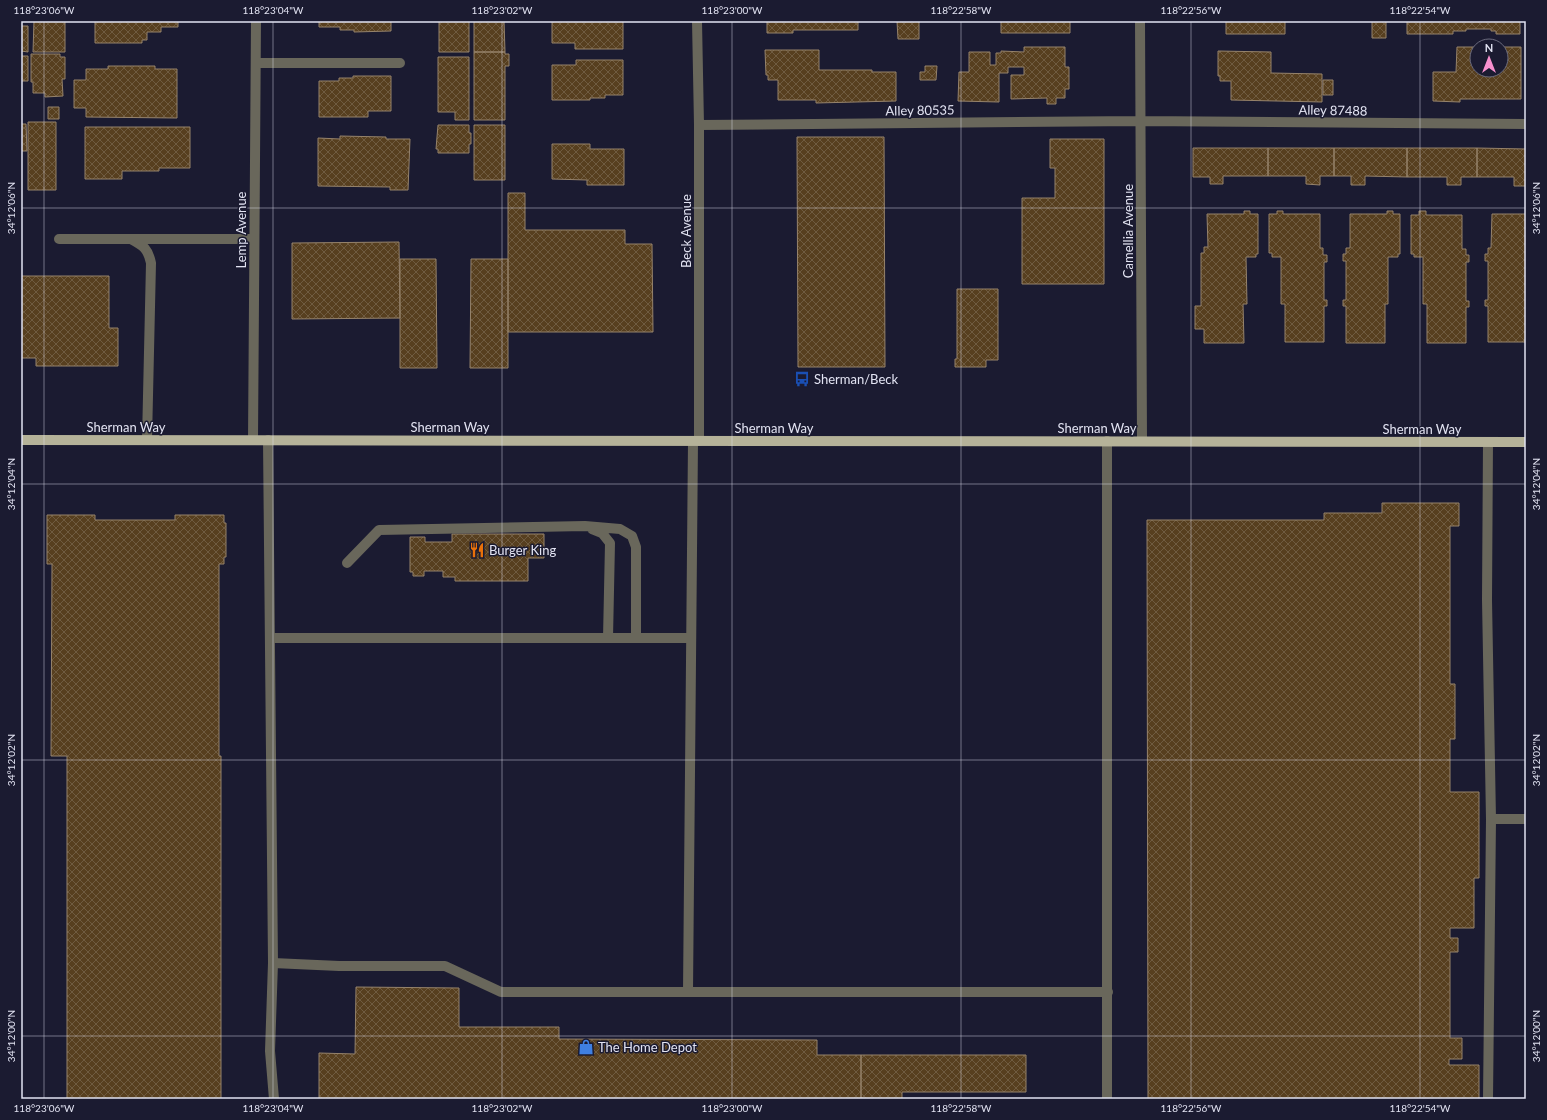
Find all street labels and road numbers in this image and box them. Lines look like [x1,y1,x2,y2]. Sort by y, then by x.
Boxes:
street label: Alley 80535 [885,101,955,119]
street label: Alley 87488 [1298,101,1368,119]
street label: Camellia Avenue [1120,184,1136,278]
street label: Lemp Avenue [233,191,249,268]
street label: Beck Avenue [678,194,694,268]
street label: Sherman Way [86,419,166,435]
street label: Sherman Way [410,419,490,435]
street label: Sherman Way [734,420,814,436]
street label: Sherman Way [1057,420,1137,436]
street label: Sherman Way [1382,421,1462,437]

